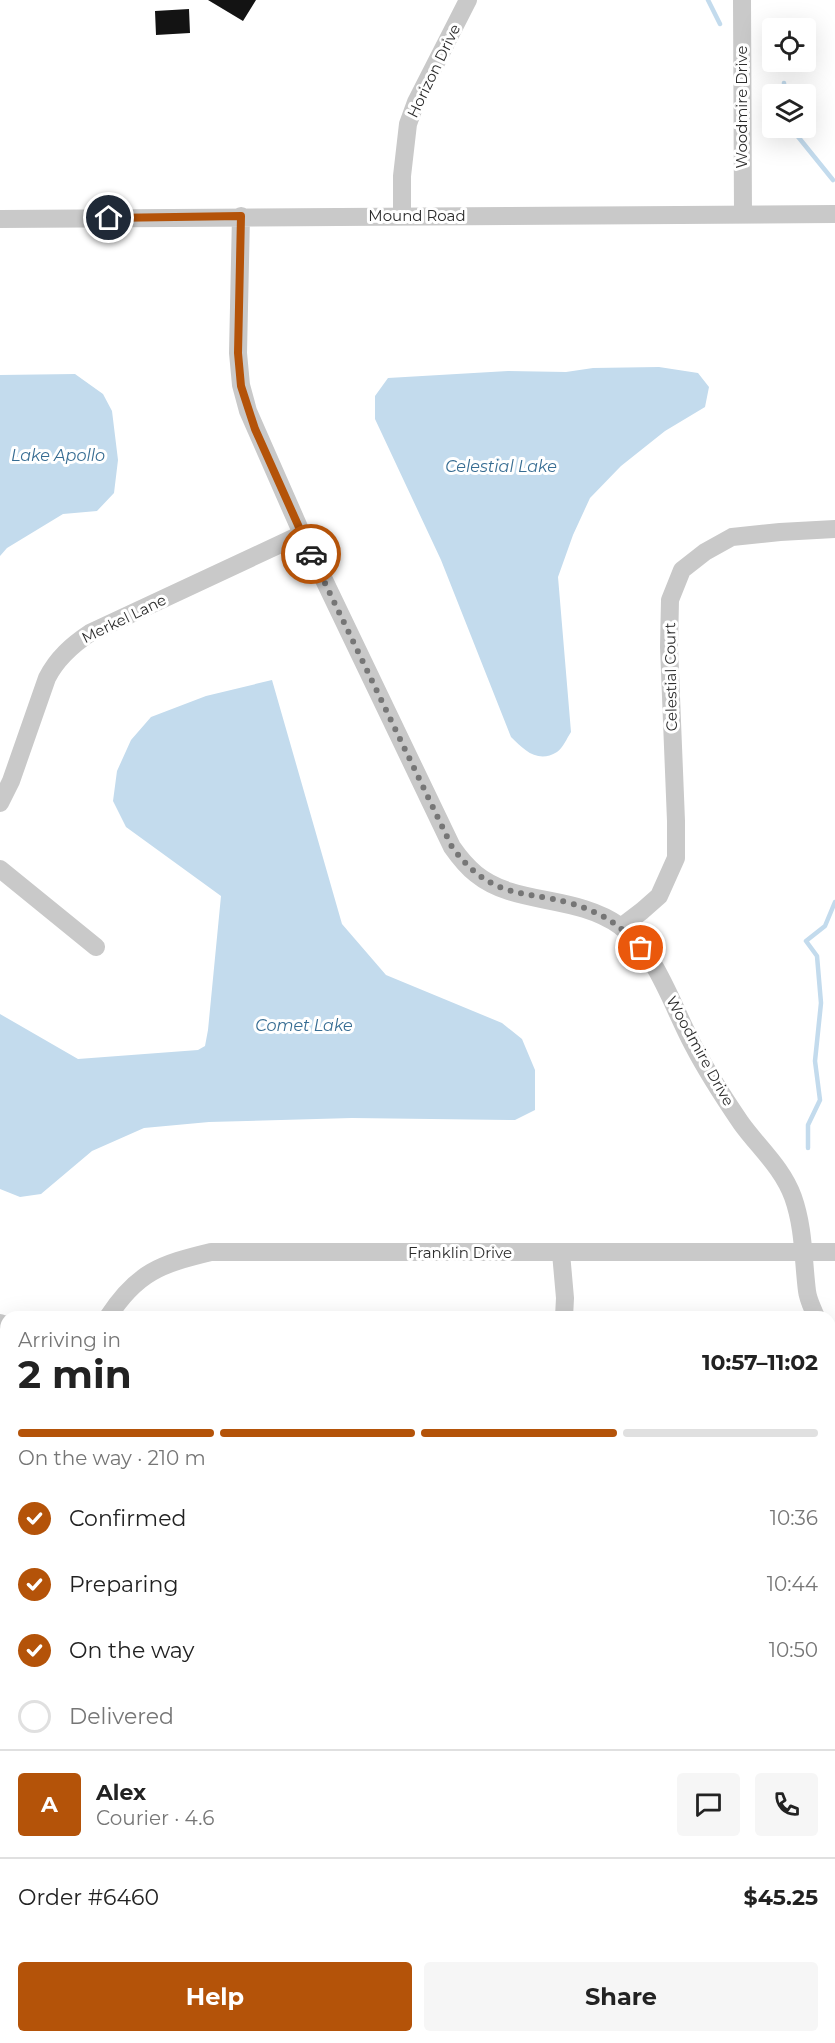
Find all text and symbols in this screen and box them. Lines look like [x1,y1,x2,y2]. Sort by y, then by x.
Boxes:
map controls [762,18,816,138]
button: locate [762,18,816,72]
street label: Horizon Drive [403,21,464,121]
street label: Woodmire Drive [732,46,751,168]
button: layers [762,84,816,138]
pin [83,192,134,243]
icon: home [92,201,125,234]
street label: Mound Road [368,206,466,225]
water label: Lake Apollo [11,446,105,465]
water label: Celestial Lake [445,457,557,476]
courier [281,524,341,584]
icon: car [295,538,328,571]
street label: Merkel Lane [78,590,169,647]
street label: Celestial Court [660,622,681,732]
pin [615,922,666,973]
icon: bag [624,931,657,964]
street label: Woodmire Drive [662,992,739,1109]
water label: Comet Lake [255,1016,353,1035]
street label: Franklin Drive [408,1243,512,1262]
text: Arriving in [18,1328,121,1352]
text: 10:57–11:02 [702,1349,818,1376]
text: 2 min [18,1350,132,1398]
text: On the way · 210 m [18,1446,206,1470]
icon: check [18,1502,51,1535]
text: Confirmed [69,1505,186,1532]
text: 10:36 [770,1506,818,1530]
icon: check [18,1568,51,1601]
text: Preparing [69,1571,178,1598]
text: 10:44 [767,1572,818,1596]
icon: check [18,1634,51,1667]
text: On the way [69,1637,194,1664]
text: 10:50 [769,1638,818,1662]
text: Delivered [69,1703,174,1730]
button: chat [677,1773,740,1836]
button: phone [755,1773,818,1836]
text: Alex [96,1779,146,1806]
text: A [41,1791,58,1818]
text: Courier · 4.6 [96,1806,214,1830]
text: Order #6460 [18,1884,159,1911]
text: $45.25 [743,1884,818,1911]
button: Help [18,1962,412,2031]
button: Share [424,1962,818,2031]

